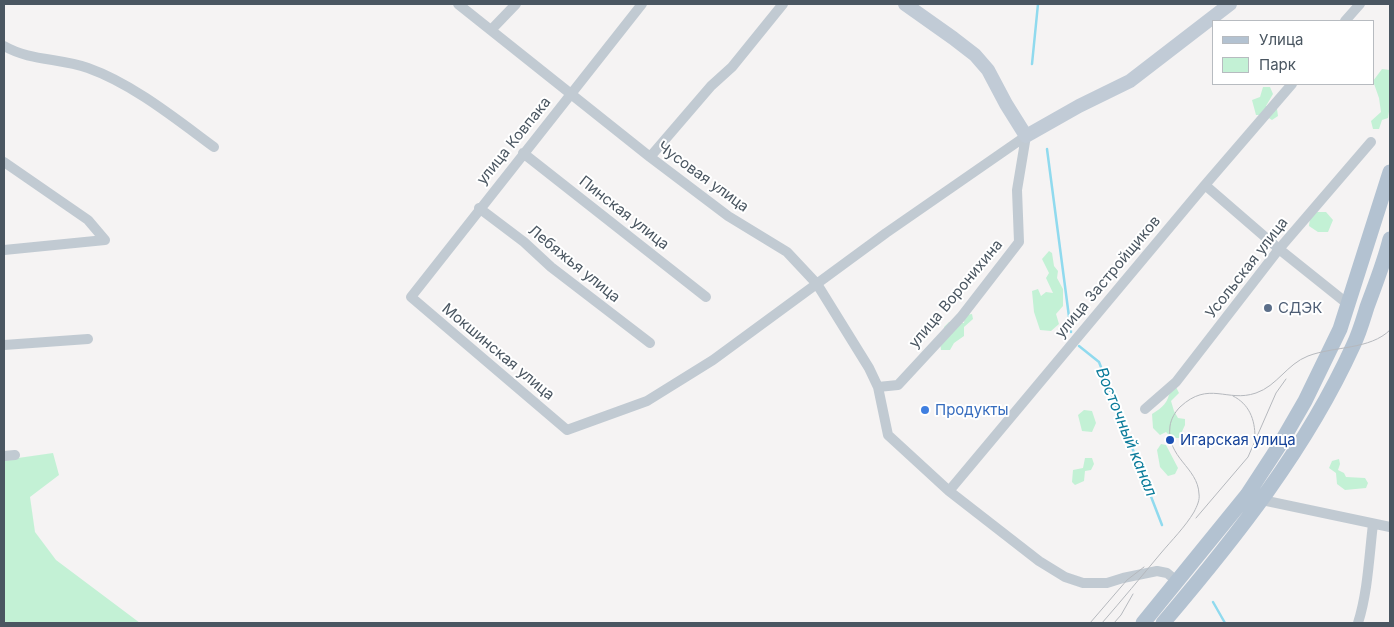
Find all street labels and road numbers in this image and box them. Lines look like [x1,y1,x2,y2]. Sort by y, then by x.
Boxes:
street label: улица Ковпака [473,94,555,188]
street label: Чусовая улица [654,138,752,216]
street label: Пинская улица [575,172,673,254]
street label: улица Застройщиков [1052,212,1164,342]
street label: Усольская улица [1202,214,1292,322]
street label: Лебяжья улица [524,221,624,307]
street label: улица Воронихина [905,236,1007,352]
street label: Мокшинская улица [438,300,558,404]

